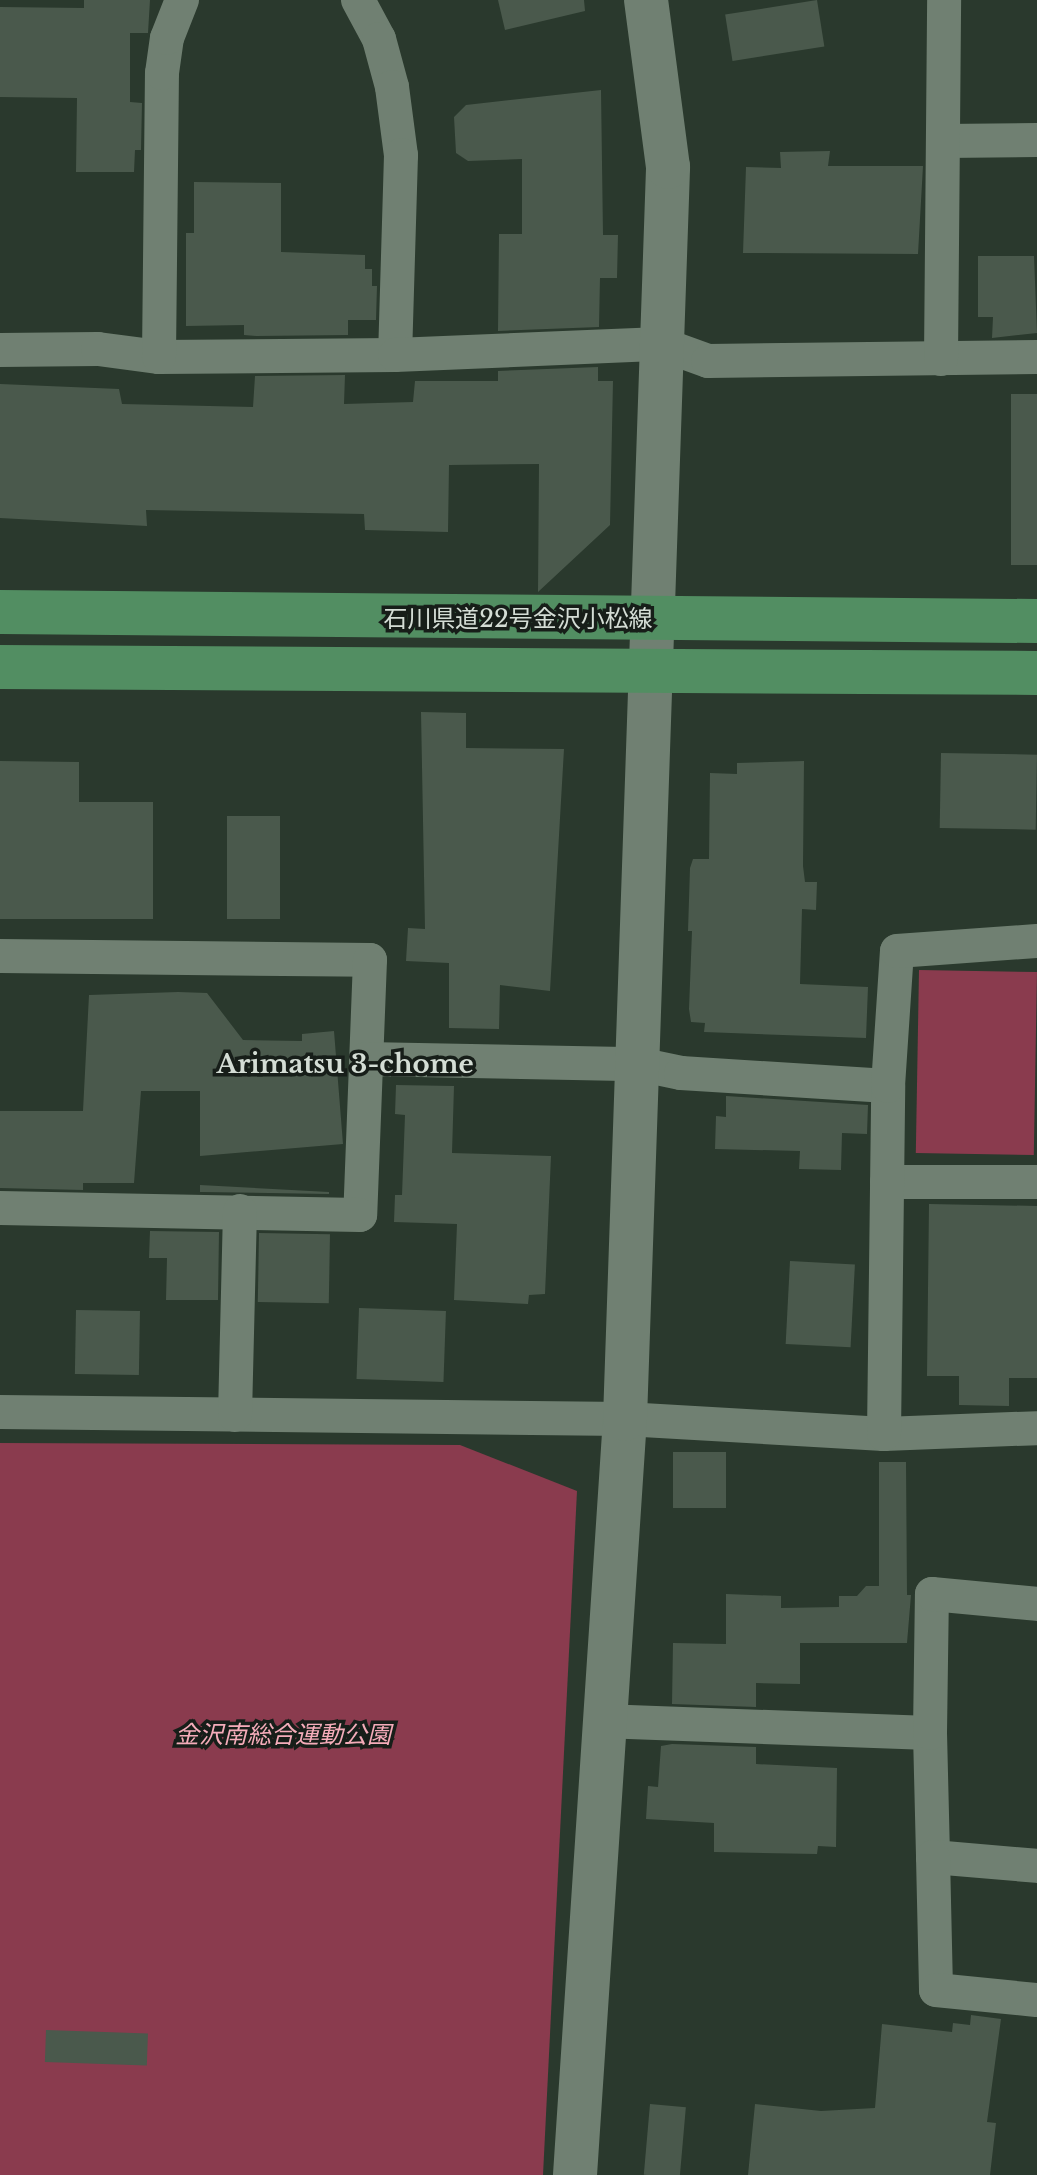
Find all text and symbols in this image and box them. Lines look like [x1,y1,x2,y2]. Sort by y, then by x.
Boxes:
street label: 石川県道22号金沢小松線 [383,605,653,633]
district label: Arimatsu 3-chome [216,1049,474,1081]
park label: 金沢南総合運動公園 [175,1721,391,1749]

